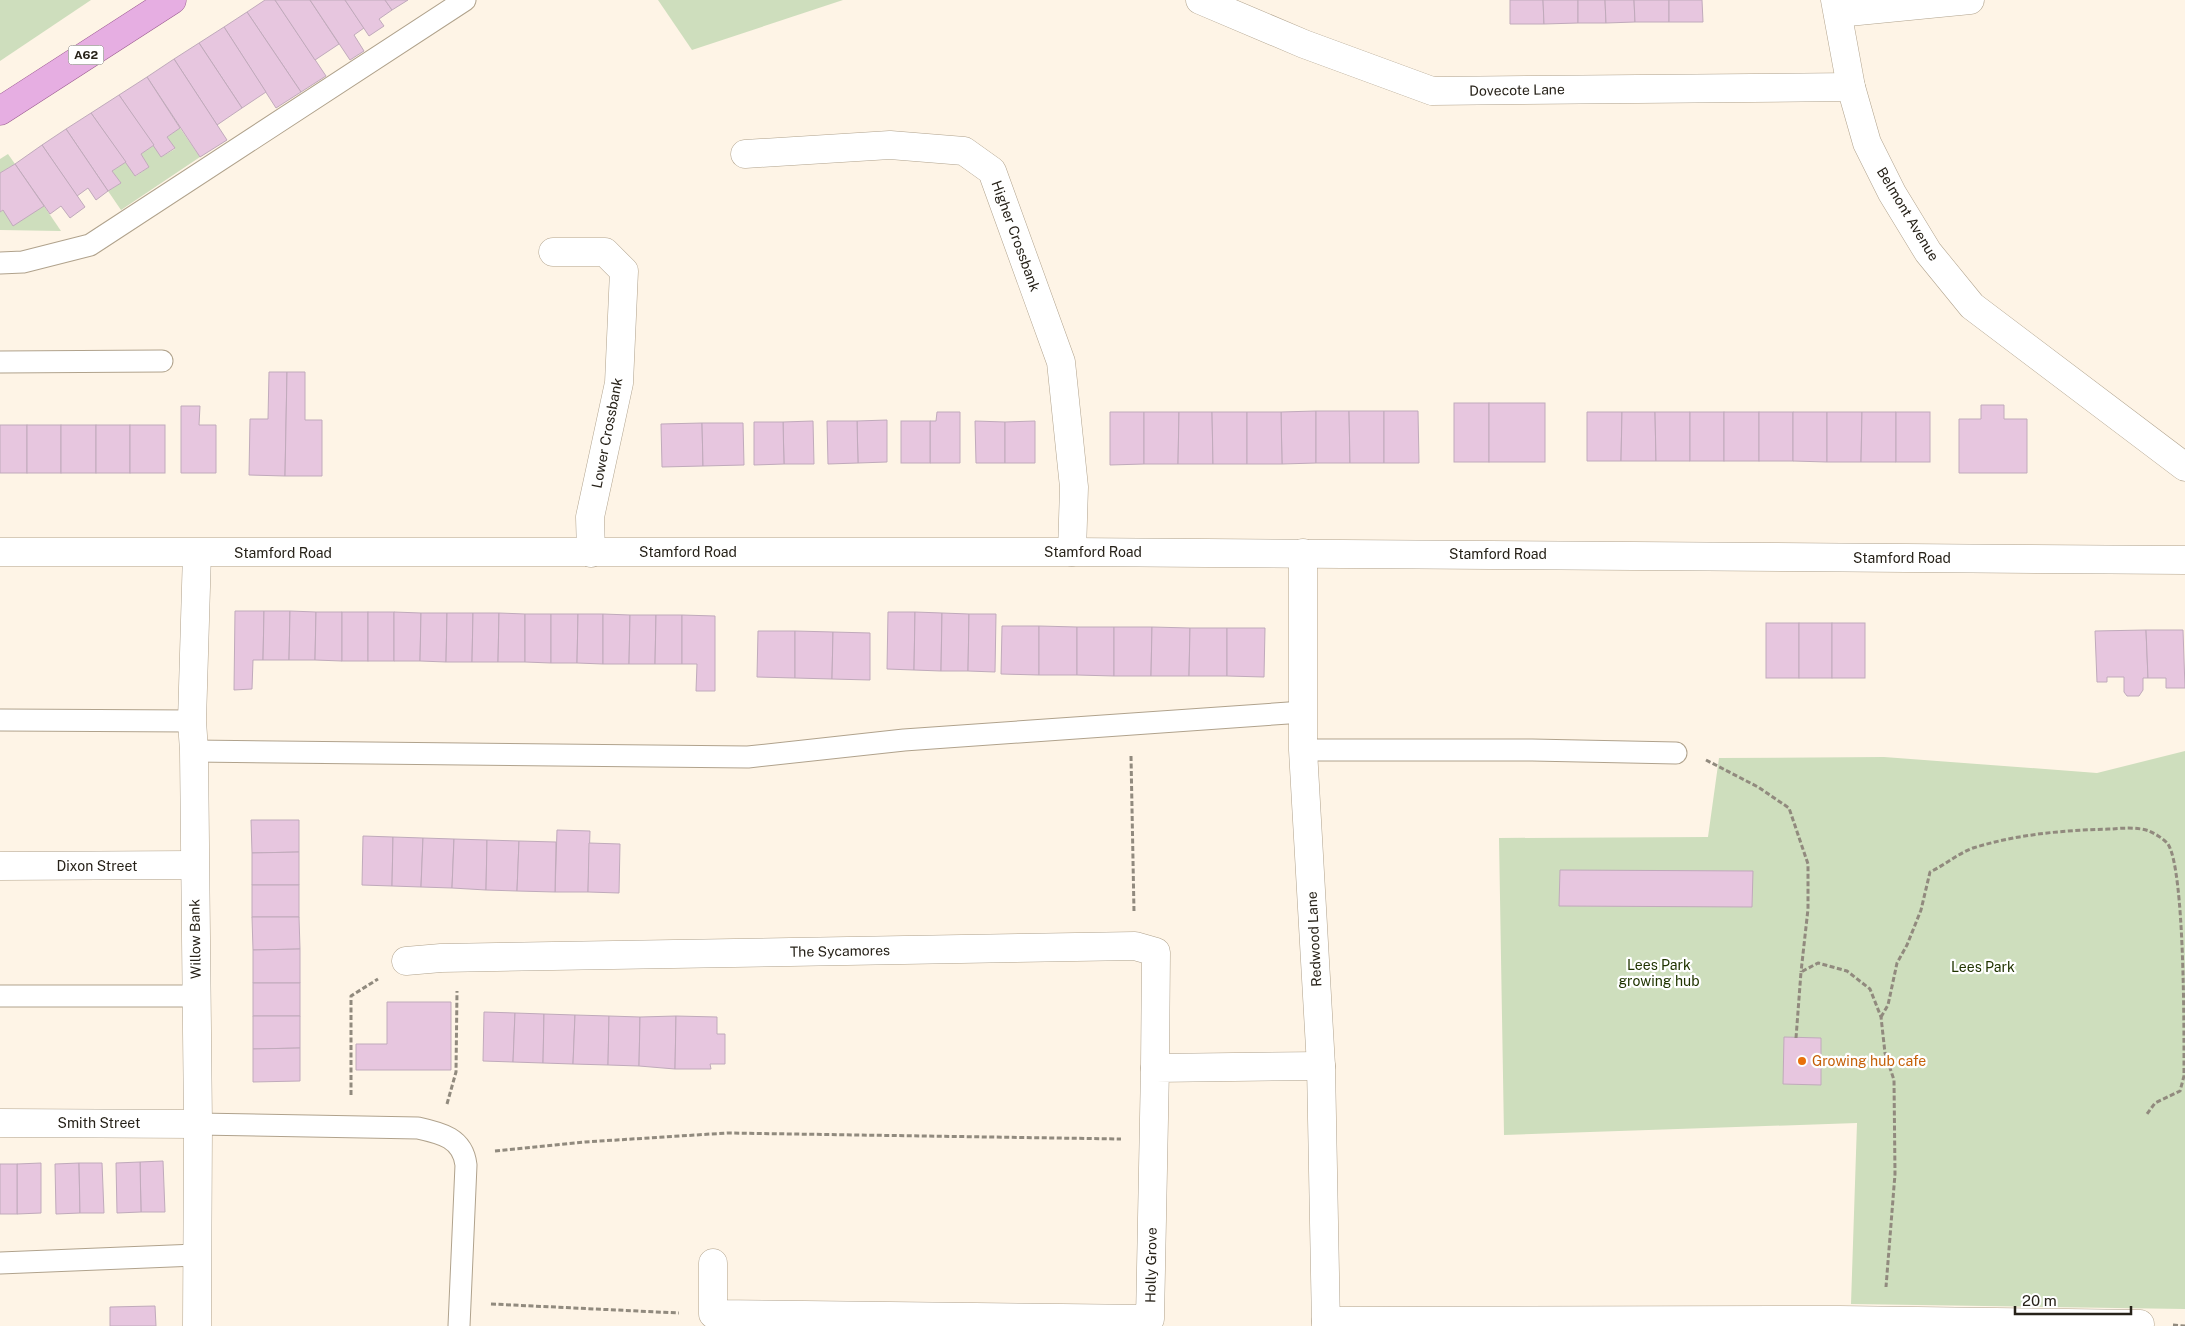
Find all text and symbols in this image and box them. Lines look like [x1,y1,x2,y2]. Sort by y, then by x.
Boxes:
road number: A62 [68,46,104,64]
street label: Dovecote Lane [1469,81,1565,99]
street label: Belmont Avenue [1874,164,1942,264]
street label: Higher Crossbank [989,178,1044,294]
street label: Lower Crossbank [588,376,626,490]
street label: Stamford Road [639,544,737,560]
street label: Stamford Road [1044,544,1142,560]
street label: Stamford Road [234,545,332,561]
street label: Stamford Road [1449,546,1547,562]
street label: Stamford Road [1853,550,1951,566]
street label: Dixon Street [56,858,138,874]
street label: Redwood Lane [1304,891,1324,987]
street label: Willow Bank [186,899,204,979]
street label: The Sycamores [790,942,890,960]
park label: Lees Park growing hub [1618,957,1700,989]
park label: Lees Park [1951,959,2015,975]
place label: Growing hub cafe [1812,1053,1926,1069]
marker: Growing hub cafe [1796,1055,1808,1067]
street label: Smith Street [58,1115,140,1131]
street label: Holly Grove [1142,1227,1160,1303]
scale bar [2015,1284,2131,1316]
text: 20 m [2022,1292,2057,1309]

